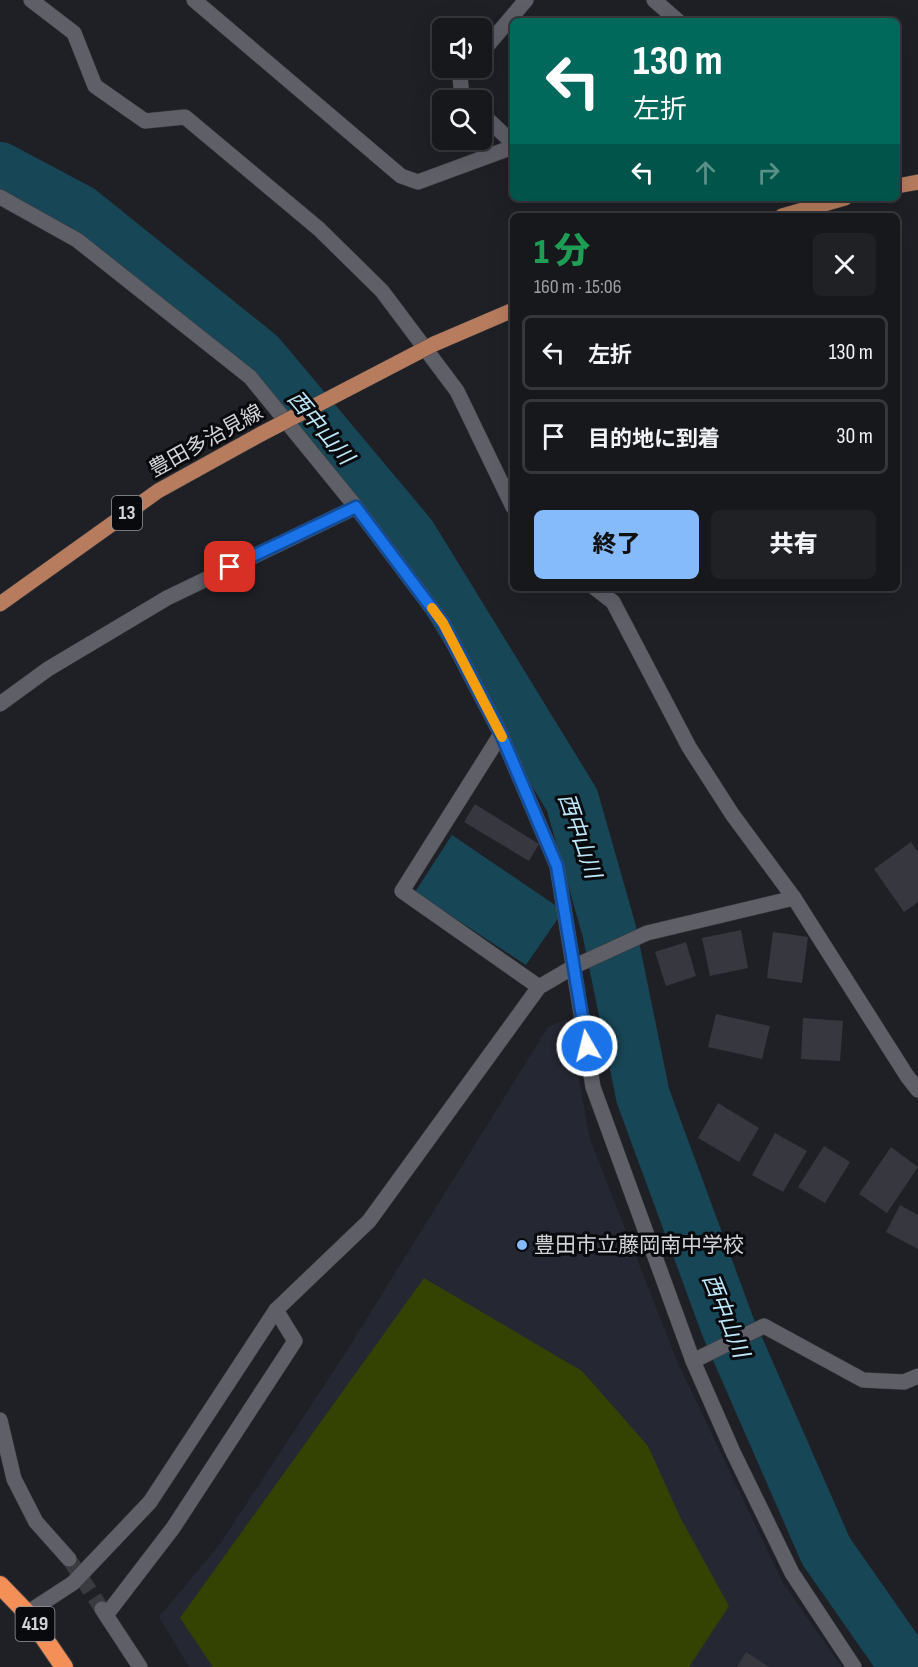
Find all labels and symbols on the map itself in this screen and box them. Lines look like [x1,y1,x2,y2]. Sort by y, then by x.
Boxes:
water label: 西中山川 [281,386,360,472]
street label: 豊田多治見線 [145,400,267,482]
road number: 13 [112,496,142,530]
pin [204,541,255,592]
water label: 西中山川 [552,790,607,884]
position arrow [555,1014,619,1078]
place label: 豊田市立藤岡南中学校 [534,1233,744,1258]
marker: 豊田市立藤岡南中学校 [515,1238,529,1252]
water label: 西中山川 [696,1270,755,1364]
road number: 419 [15,1607,54,1641]

